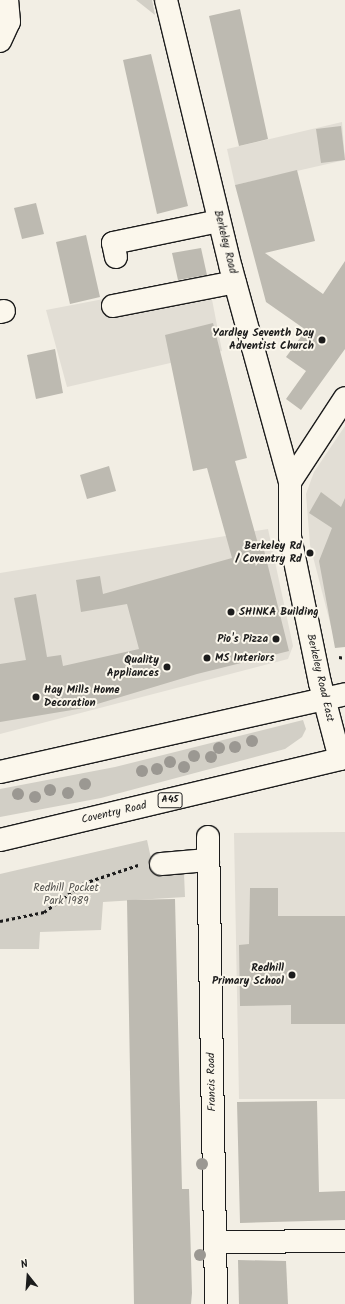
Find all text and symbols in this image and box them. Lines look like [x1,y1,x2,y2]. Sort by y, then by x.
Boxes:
street label: Berkeley Road [211,209,239,275]
place label: Yardley Seventh Day Adventist Church [212,327,314,353]
marker: Yardley Seventh Day Adventist Church [317,335,327,345]
place label: Berkeley Rd / Coventry Rd [235,540,302,566]
marker: Berkeley Rd / Coventry Rd [305,548,315,558]
place label: SHINKA Building [239,605,319,619]
marker: SHINKA Building [226,607,236,617]
place label: Pio's Pizza [217,632,268,646]
street label: Berkeley Road East [303,633,337,723]
marker: Pio's Pizza [271,634,281,644]
place label: MS Interiors [215,651,274,665]
marker: MS Interiors [202,653,212,663]
place label: Quality Appliances [107,654,159,680]
marker: Quality Appliances [162,662,172,672]
place label: Hay Mills Home Decoration [44,684,120,710]
marker: Hay Mills Home Decoration [31,692,41,702]
road number: A45 [157,792,183,808]
street label: Coventry Road [80,799,148,827]
park label: Redhill Pocket Park 1989 [33,882,99,908]
place label: Redhill Primary School [212,962,284,988]
marker: Redhill Primary School [287,970,297,980]
street label: Francis Road [205,1052,219,1112]
text: N [19,1255,30,1274]
north arrow [8,1256,48,1296]

